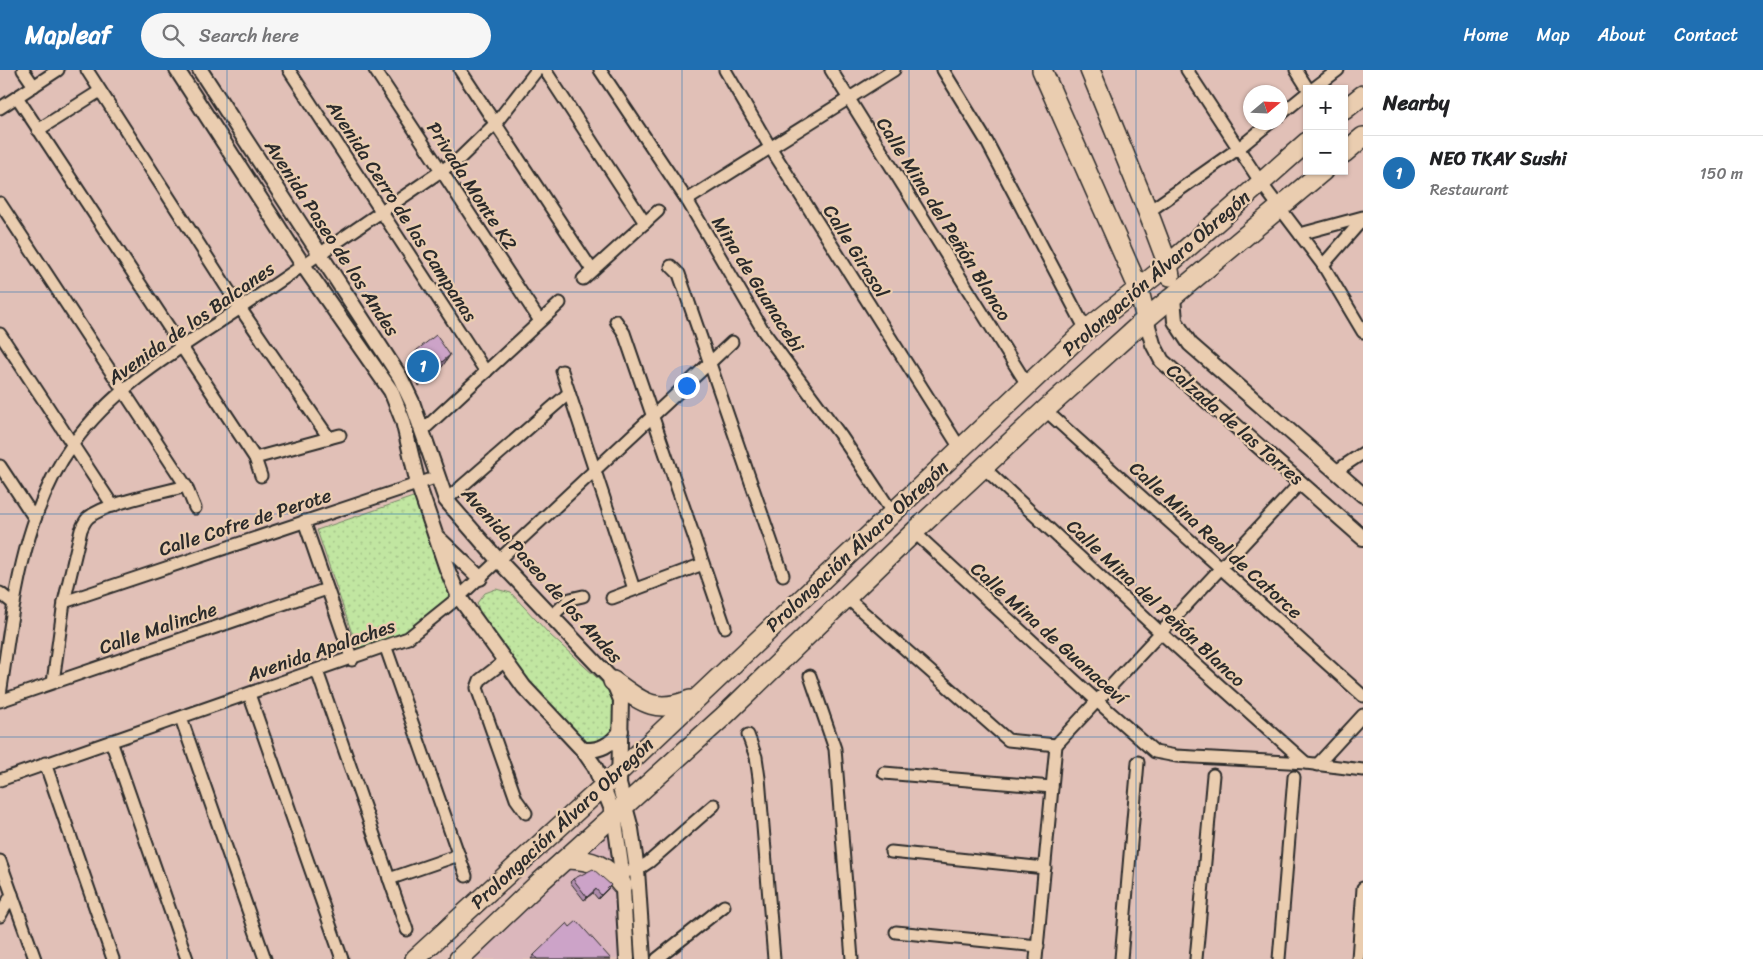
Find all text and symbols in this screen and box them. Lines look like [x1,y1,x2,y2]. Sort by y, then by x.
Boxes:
search box [141,13,491,58]
text: Mapleaf [25,14,111,56]
text: Search here [199,19,299,52]
text: Home [1464,19,1509,51]
text: Map [1537,19,1570,51]
text: About [1598,19,1646,51]
text: Contact [1674,19,1738,51]
icon: search [159,21,187,49]
text: Nearby [1383,84,1449,122]
north arrow [1243,85,1288,130]
map controls [1303,85,1348,175]
button: + [1303,85,1348,130]
street label: Avenida Cerro de las Campanas [317,93,486,329]
street label: Calle Mina del Peñón Blanco [868,110,1021,328]
street label: Privada Monte K2 [418,115,526,257]
button: − [1303,130,1348,175]
street label: Avenida Paseo de los Andes [255,132,408,343]
text: NEO TKAY Sushi [1430,142,1566,175]
text: 1 [1396,159,1402,188]
text: 150 m [1700,159,1743,188]
text: Restaurant [1430,175,1509,204]
street label: Prolongación Álvaro Obregón [1054,182,1258,364]
street label: Calle Girasol [814,198,898,305]
street label: Mina de Guanacebi [703,209,814,359]
street label: Avenida de los Balcanes [99,252,282,394]
pin: 1 [407,347,439,385]
street label: Calzada de las Torres [1159,355,1312,494]
your location [674,373,700,399]
street label: Prolongación Álvaro Obregón [758,452,956,640]
street label: Calle Mina Real de Catorce [1122,453,1311,627]
street label: Calle Cofre de Perote [154,478,336,565]
street label: Avenida Paseo de los Andes [452,478,631,671]
street label: Calle Mina del Peñón Blanco [1059,511,1254,696]
street label: Calle Mina de Guanaceví [963,553,1137,715]
street label: Calle Malinche [95,592,222,664]
street label: Avenida Apalaches [241,609,400,691]
street label: Prolongación Álvaro Obregón [463,729,661,917]

